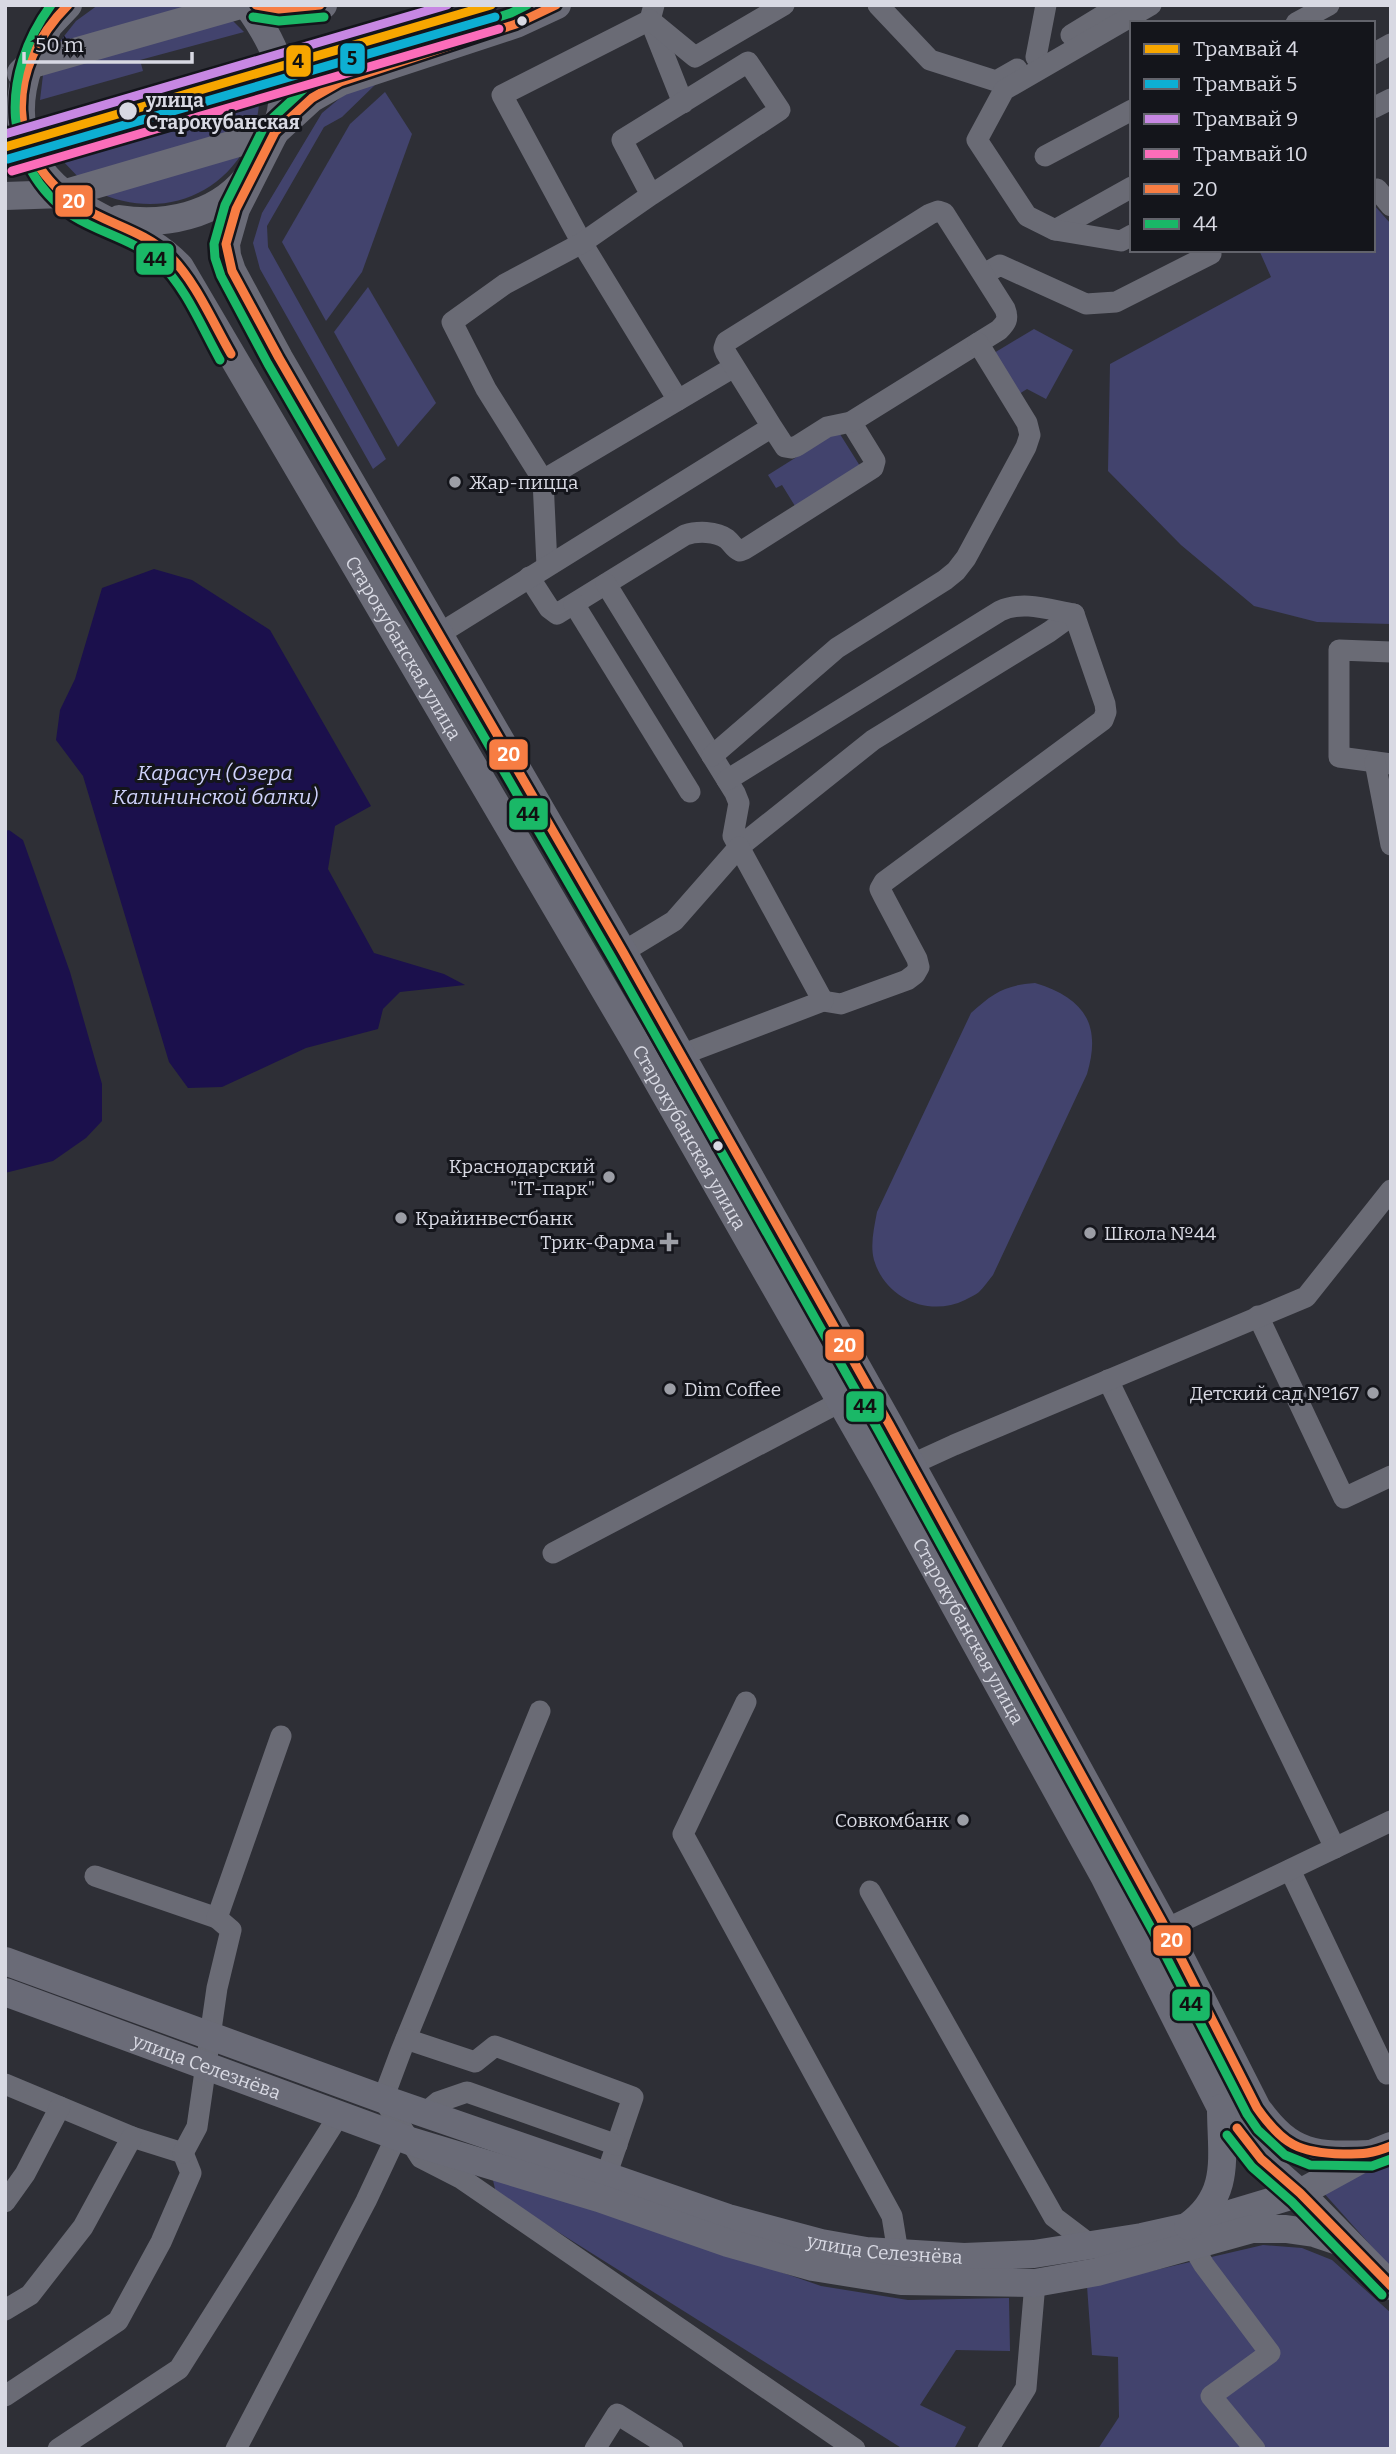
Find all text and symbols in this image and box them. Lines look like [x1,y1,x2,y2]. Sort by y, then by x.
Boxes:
unlabelled marker [515,14,529,28]
scale bar [24,21,192,65]
legend [1130,21,1375,252]
text: 50 m [35,32,84,58]
text: Трамвай 4 [1193,36,1298,62]
line badge: 5 [339,42,366,75]
line badge: 4 [285,44,312,78]
text: 5 [347,47,357,70]
text: 4 [292,50,304,73]
text: Трамвай 5 [1193,71,1297,97]
place label: улица Старокубанская [145,89,300,134]
marker: улица Старокубанская [117,100,139,122]
text: Трамвай 9 [1193,106,1298,132]
text: Трамвай 10 [1193,141,1308,167]
text: 20 [1193,176,1218,202]
line badge: 20 [54,184,94,218]
text: 20 [63,190,85,213]
text: 44 [1193,211,1218,237]
line badge: 44 [135,242,175,276]
text: 44 [143,248,167,271]
place label: Жар-пицца [469,471,579,494]
marker: Жар-пицца [447,474,463,490]
street label: Старокубанская улица [341,552,467,744]
line badge: 20 [488,738,529,771]
text: 20 [498,743,520,766]
water label: Карасун (Озера Калининской балки) [112,760,319,810]
line badge: 44 [508,797,549,831]
text: 44 [516,803,540,826]
street label: Старокубанская улица [628,1041,752,1234]
unlabelled marker [711,1139,725,1153]
place label: Краснодарский "IT-парк" [449,1155,595,1200]
marker: Краснодарский "IT-парк" [601,1169,617,1185]
place label: Крайинвестбанк [415,1207,574,1230]
marker: Крайинвестбанк [393,1210,409,1226]
place label: Школа №44 [1104,1222,1216,1245]
marker: Школа №44 [1082,1225,1098,1241]
place label: Трик-Фарма [540,1231,656,1254]
marker: Трик-Фарма [661,1234,677,1250]
line badge: 20 [824,1328,865,1362]
text: 20 [834,1334,856,1357]
place label: Dim Coffee [684,1378,781,1401]
marker: Dim Coffee [662,1381,678,1397]
place label: Детский сад №167 [1190,1382,1359,1405]
marker: Детский сад №167 [1365,1385,1381,1401]
line badge: 44 [845,1390,885,1423]
text: 44 [853,1395,877,1418]
street label: Старокубанская улица [908,1533,1030,1729]
place label: Совкомбанк [835,1809,950,1832]
marker: Совкомбанк [955,1812,971,1828]
line badge: 20 [1152,1924,1192,1957]
text: 20 [1161,1929,1183,1952]
line badge: 44 [1171,1988,1211,2022]
text: 44 [1179,1993,1203,2016]
street label: улица Селезнёва [129,2028,285,2104]
street label: улица Селезнёва [804,2228,964,2268]

